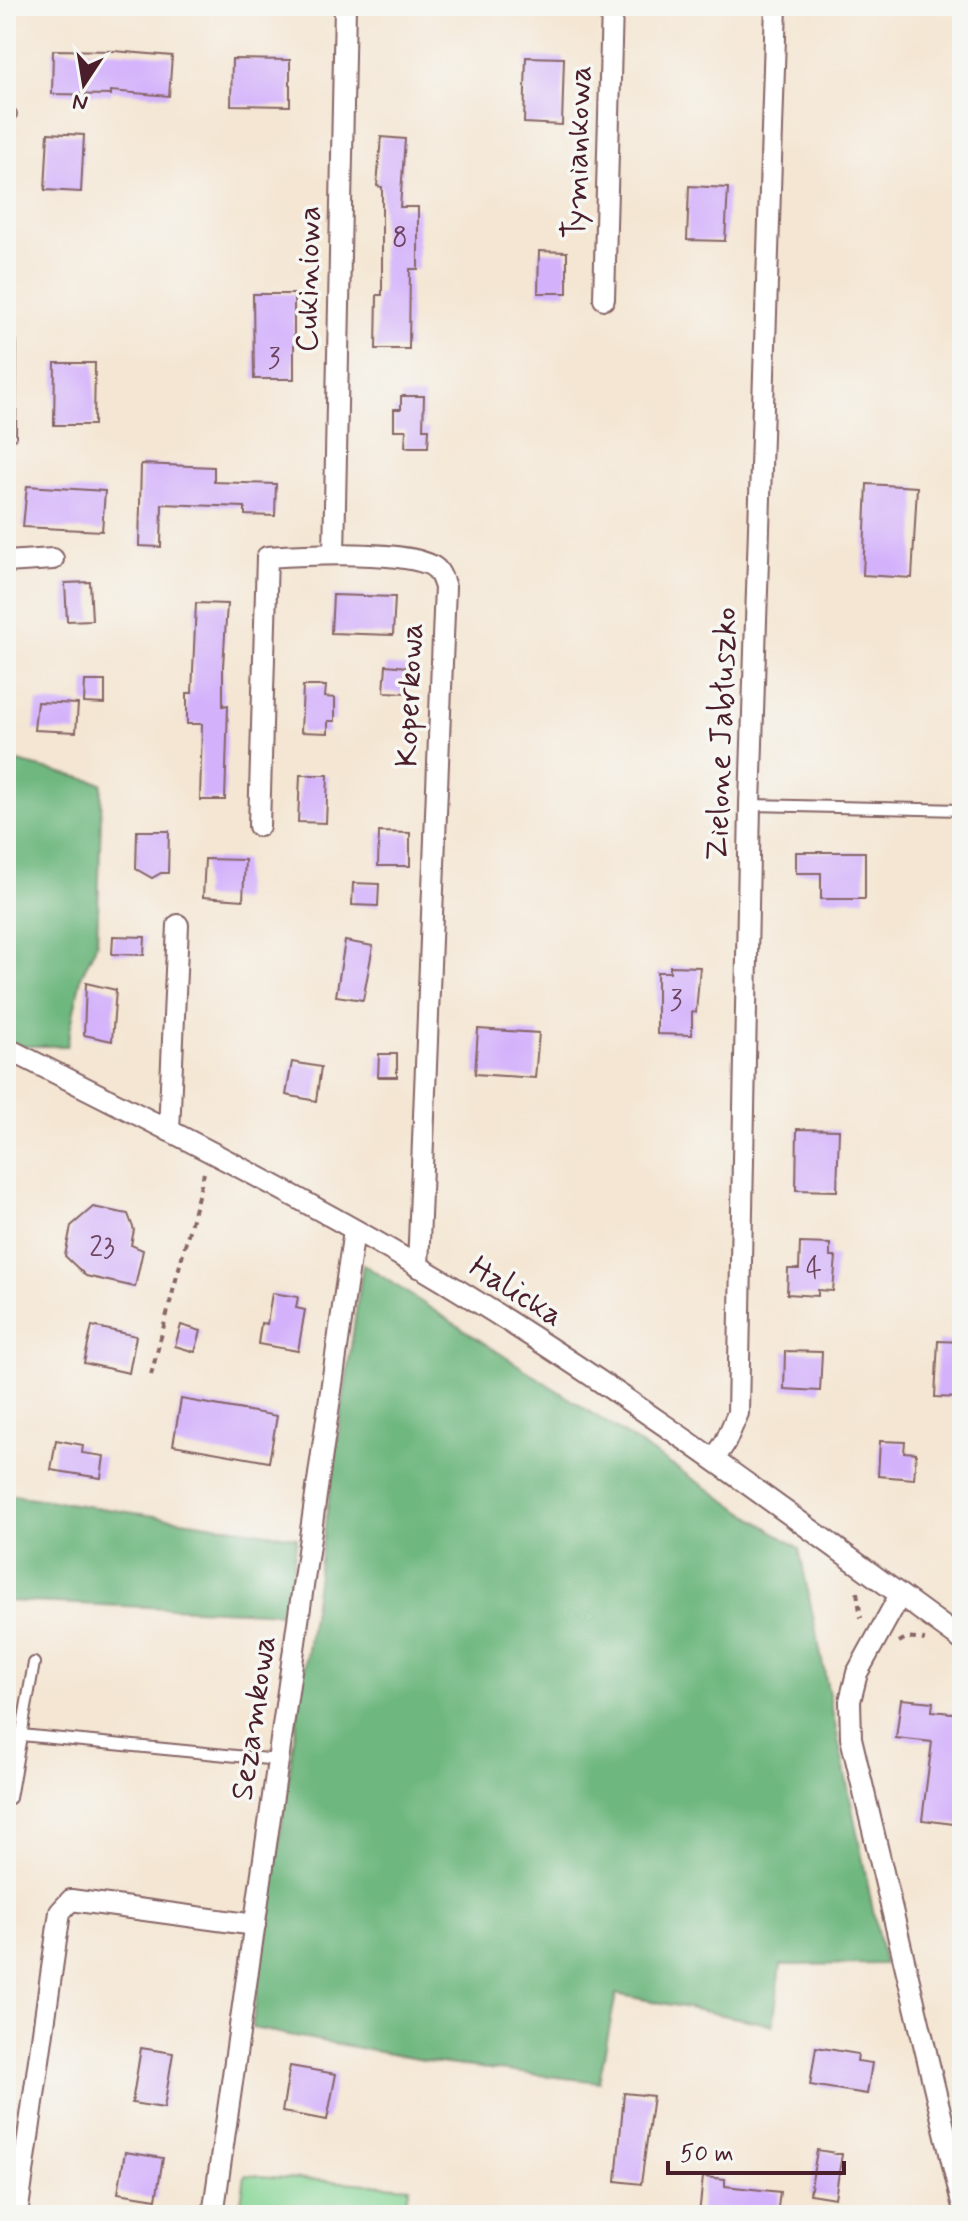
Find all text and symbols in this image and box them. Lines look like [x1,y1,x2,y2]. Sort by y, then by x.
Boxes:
north arrow [44,44,124,124]
street label: Tymiankowa [554,64,602,240]
text: N [70,86,90,117]
street label: Cukiniowa [287,205,331,353]
house number: 8 [392,220,408,257]
house number: 3 [268,341,281,378]
street label: Zielone Jabłuszko [697,606,747,862]
street label: Koperkowa [386,622,434,768]
house number: 3 [670,983,683,1020]
house number: 23 [89,1230,115,1267]
street label: Halicka [461,1247,571,1337]
house number: 4 [806,1251,822,1288]
street label: Sezamkowa [222,1633,286,1803]
scale bar [668,2125,844,2175]
text: 50 m [680,2139,734,2170]

